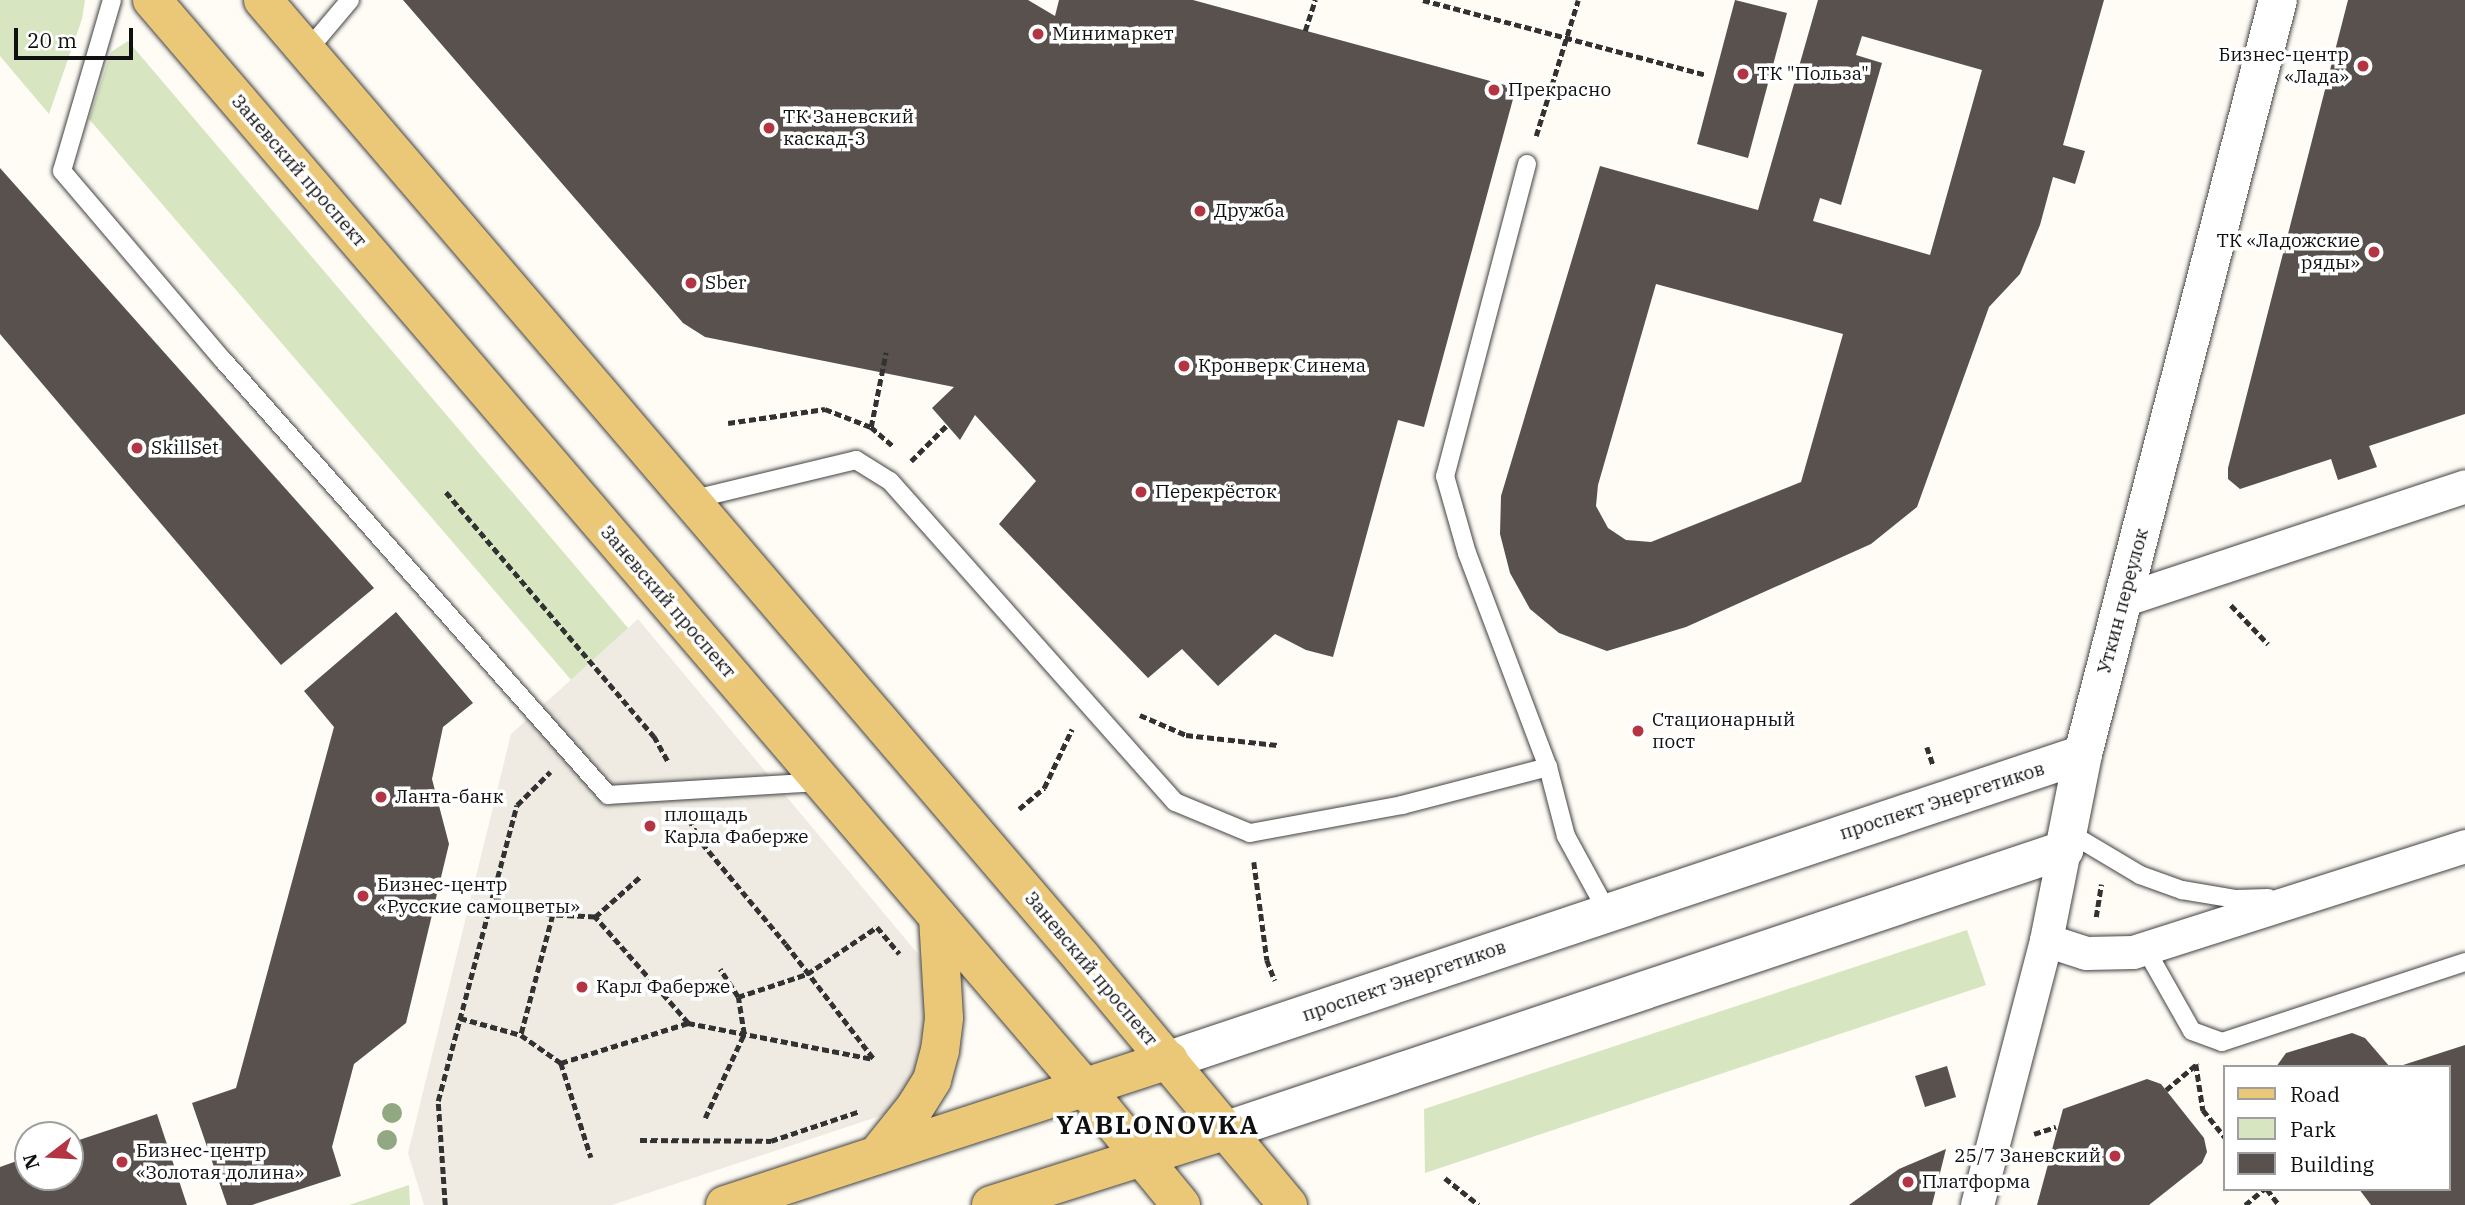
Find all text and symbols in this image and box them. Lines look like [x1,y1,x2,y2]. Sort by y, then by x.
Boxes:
scale bar [18,14,136,58]
place label: Минимаркет [1052,23,1174,45]
text: 20 m [27,26,77,54]
marker: Минимаркет [1030,26,1046,42]
place label: Бизнес-центр «Лада» [2219,44,2349,88]
marker: Бизнес-центр «Лада» [2355,58,2371,74]
place label: ТК "Польза" [1757,63,1869,85]
marker: ТК "Польза" [1735,66,1751,82]
place label: Прекрасно [1508,79,1611,101]
marker: Прекрасно [1486,82,1502,98]
street label: Заневский проспект [227,90,371,252]
place label: ТК Заневский каскад-3 [783,106,914,150]
marker: ТК Заневский каскад-3 [761,120,777,136]
place label: Дружба [1214,200,1285,222]
marker: Дружба [1192,203,1208,219]
place label: ТК «Ладожские ряды» [2217,230,2360,274]
marker: ТК «Ладожские ряды» [2366,244,2382,260]
place label: Sber [705,272,746,294]
marker: Sber [683,275,699,291]
place label: Кронверк Синема [1198,355,1366,377]
marker: Кронверк Синема [1176,358,1192,374]
place label: SkillSet [151,437,219,459]
marker: SkillSet [129,440,145,456]
place label: Перекрёсток [1155,481,1277,503]
marker: Перекрёсток [1133,484,1149,500]
street label: Заневский проспект [596,521,740,683]
street label: Уткин переулок [2093,526,2153,676]
place label: Стационарный пост [1652,709,1795,753]
marker: Стационарный пост [1630,723,1646,739]
street label: проспект Энергетиков [1837,757,2047,845]
place label: Ланта-банк [395,786,504,808]
marker: Ланта-банк [373,789,389,805]
place label: площадь Карла Фаберже [664,804,809,848]
marker: площадь Карла Фаберже [642,818,658,834]
place label: Бизнес-центр «Русские самоцветы» [377,874,580,918]
street label: Заневский проспект [1020,887,1162,1051]
marker: Бизнес-центр «Русские самоцветы» [355,888,371,904]
street label: проспект Энергетиков [1299,935,1509,1027]
place label: Карл Фаберже [596,976,730,998]
marker: Карл Фаберже [574,979,590,995]
legend [2224,1065,2451,1191]
text: Road [2290,1080,2340,1108]
district label: YABLONOVKA [1057,1109,1259,1141]
text: Park [2290,1115,2336,1143]
north arrow [14,1121,84,1191]
place label: Бизнес-центр «Золотая долина» [136,1140,304,1184]
place label: 25/7 Заневский [1954,1145,2101,1167]
marker: 25/7 Заневский [2107,1148,2123,1164]
text: Building [2290,1150,2374,1178]
text: N [17,1151,45,1172]
marker: Бизнес-центр «Золотая долина» [114,1154,130,1170]
place label: Платформа [1922,1171,2030,1193]
marker: Платформа [1900,1174,1916,1190]

